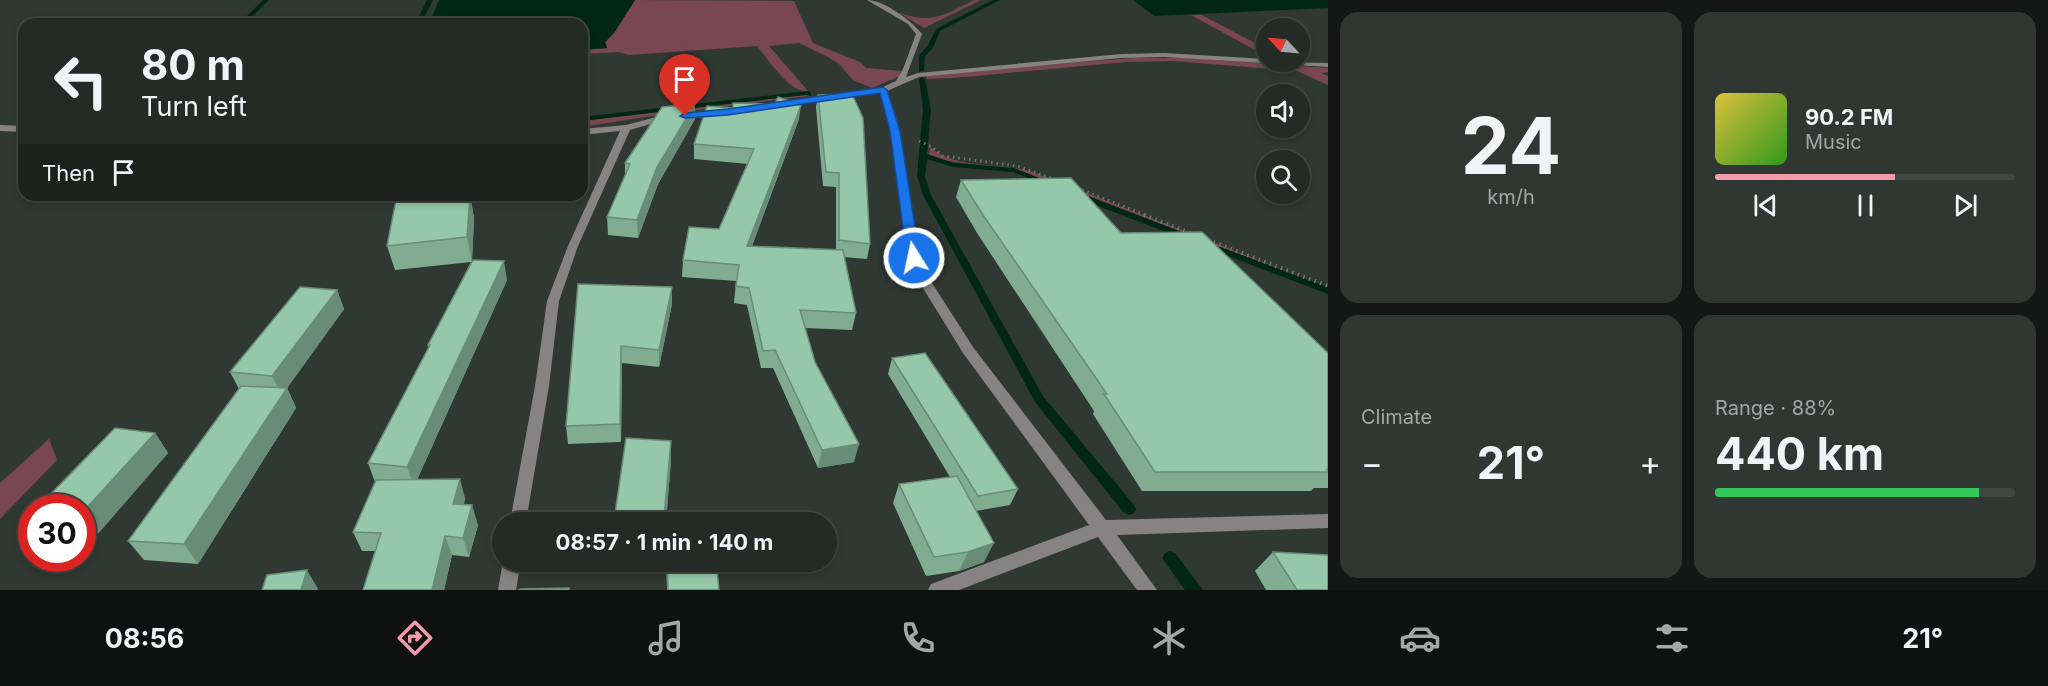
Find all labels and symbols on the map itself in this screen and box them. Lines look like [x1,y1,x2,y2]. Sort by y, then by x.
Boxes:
north arrow [1256,18,1310,72]
pin [659,54,710,116]
position arrow [882,226,946,290]
speed limit sign: 30 [18,494,96,572]

